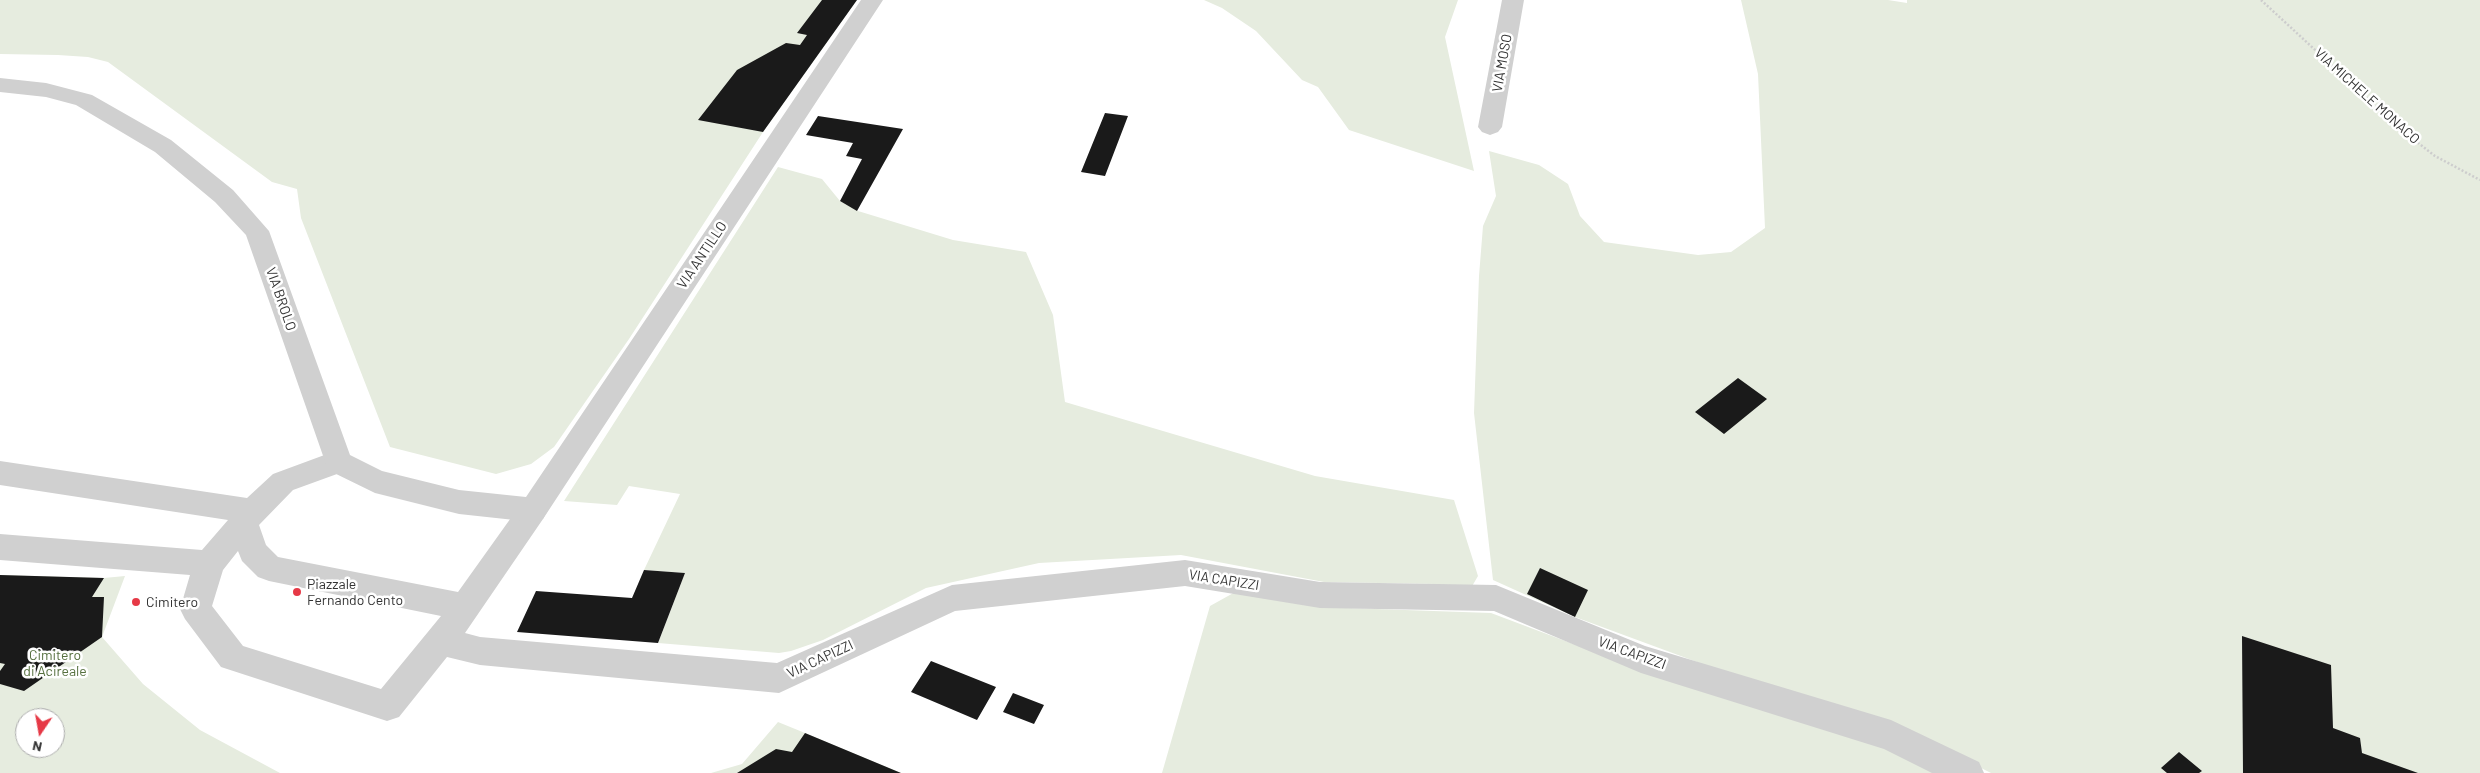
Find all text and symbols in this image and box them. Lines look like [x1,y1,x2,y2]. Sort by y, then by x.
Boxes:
street label: VIA MOSO [1489,33,1515,93]
street label: VIA MICHELE MONACO [2311,44,2423,148]
street label: VIA ANTILLO [673,218,731,292]
street label: VIA BROLO [262,265,300,333]
street label: VIA CAPIZZI [1188,566,1260,594]
place label: Piazzale Fernando Cento [307,576,403,608]
marker: Piazzale Fernando Cento [291,586,303,598]
place label: Cimitero [146,594,198,610]
marker: Cimitero [130,596,142,608]
street label: VIA CAPIZZI [1596,633,1668,673]
street label: VIA CAPIZZI [784,636,856,682]
park label: Cimitero di Acireale [23,647,87,680]
north arrow [15,708,65,758]
text: N [31,738,43,756]

